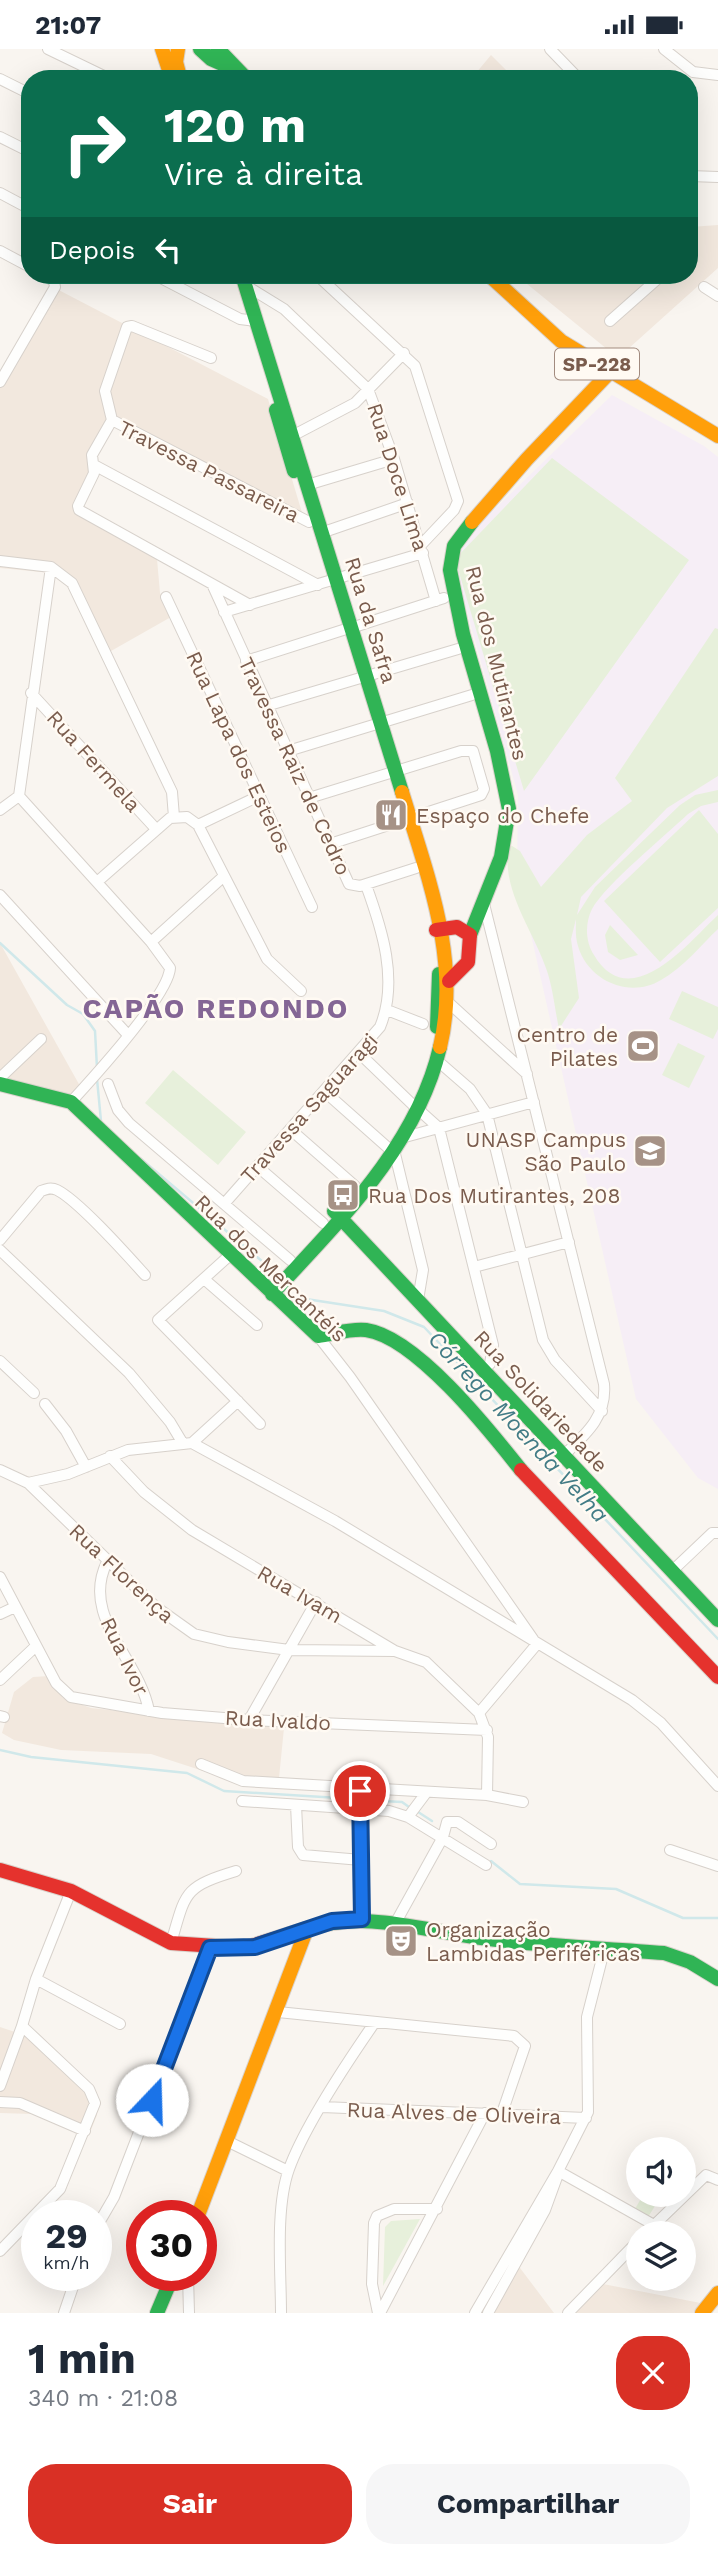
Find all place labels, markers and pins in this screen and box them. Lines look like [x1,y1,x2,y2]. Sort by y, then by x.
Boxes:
restaurant icon: Espaço do Chefe [372,796,410,834]
place label: Espaço do Chefe [416,803,589,828]
place label: Centro de Pilates [517,1022,618,1071]
sports icon: Centro de Pilates [624,1027,662,1065]
place label: UNASP Campus São Paulo [466,1127,626,1176]
school or university icon: UNASP Campus São Paulo [631,1132,669,1170]
bus stop icon: Rua Dos Mutirantes, 208 [324,1176,362,1214]
place label: Rua Dos Mutirantes, 208 [368,1183,620,1208]
pin [330,1761,390,1821]
place label: Organização Lambidas Periféricas [426,1917,640,1966]
theatre icon: Organização Lambidas Periféricas [382,1922,420,1960]

